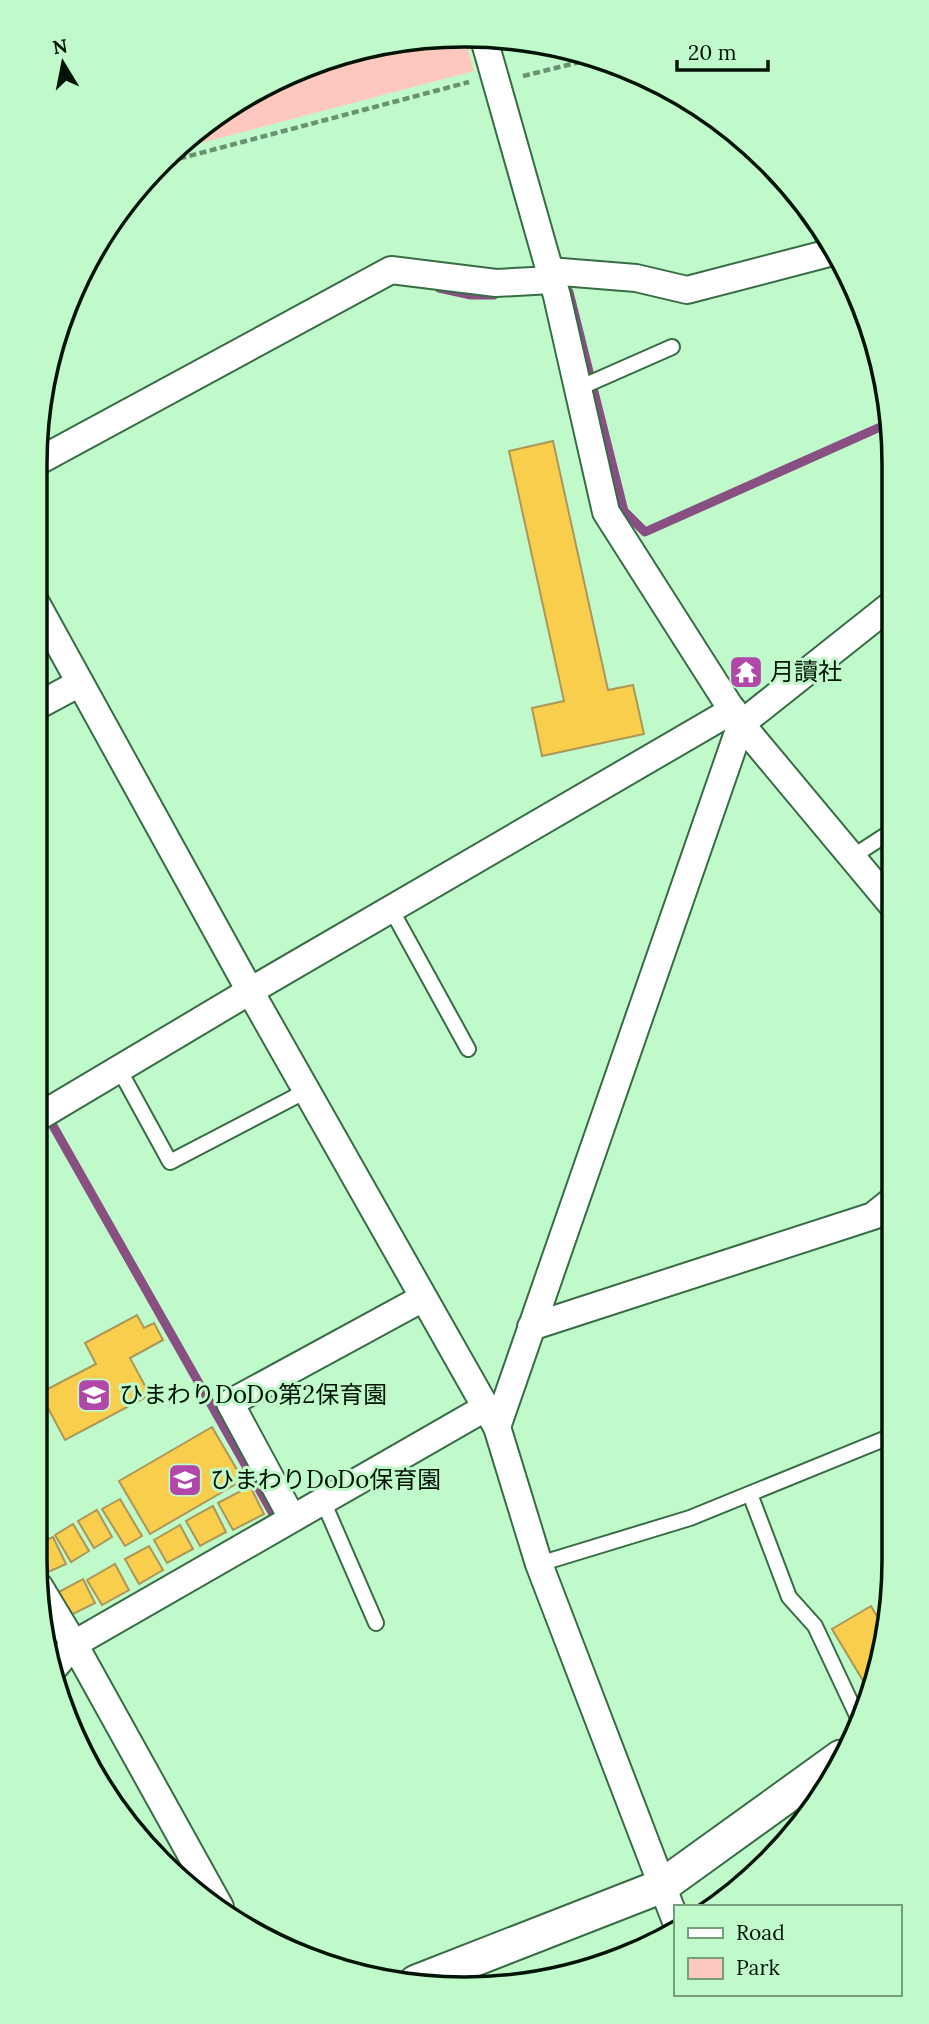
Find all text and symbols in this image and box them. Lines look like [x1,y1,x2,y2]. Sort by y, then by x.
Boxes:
north arrow [28,28,98,98]
scale bar [677,28,768,72]
text: N [51,33,70,59]
text: 20 m [688,39,737,66]
temple icon: 月讀社 [727,653,765,691]
place label: 月讀社 [770,656,842,687]
school or university icon: ひまわりDoDo第2保育園 [75,1376,113,1414]
place label: ひまわりDoDo第2保育園 [119,1379,387,1410]
school or university icon: ひまわりDoDo保育園 [166,1461,204,1499]
place label: ひまわりDoDo保育園 [210,1464,441,1495]
legend [674,1905,901,1996]
text: Road [736,1919,785,1946]
text: Park [736,1954,780,1981]

